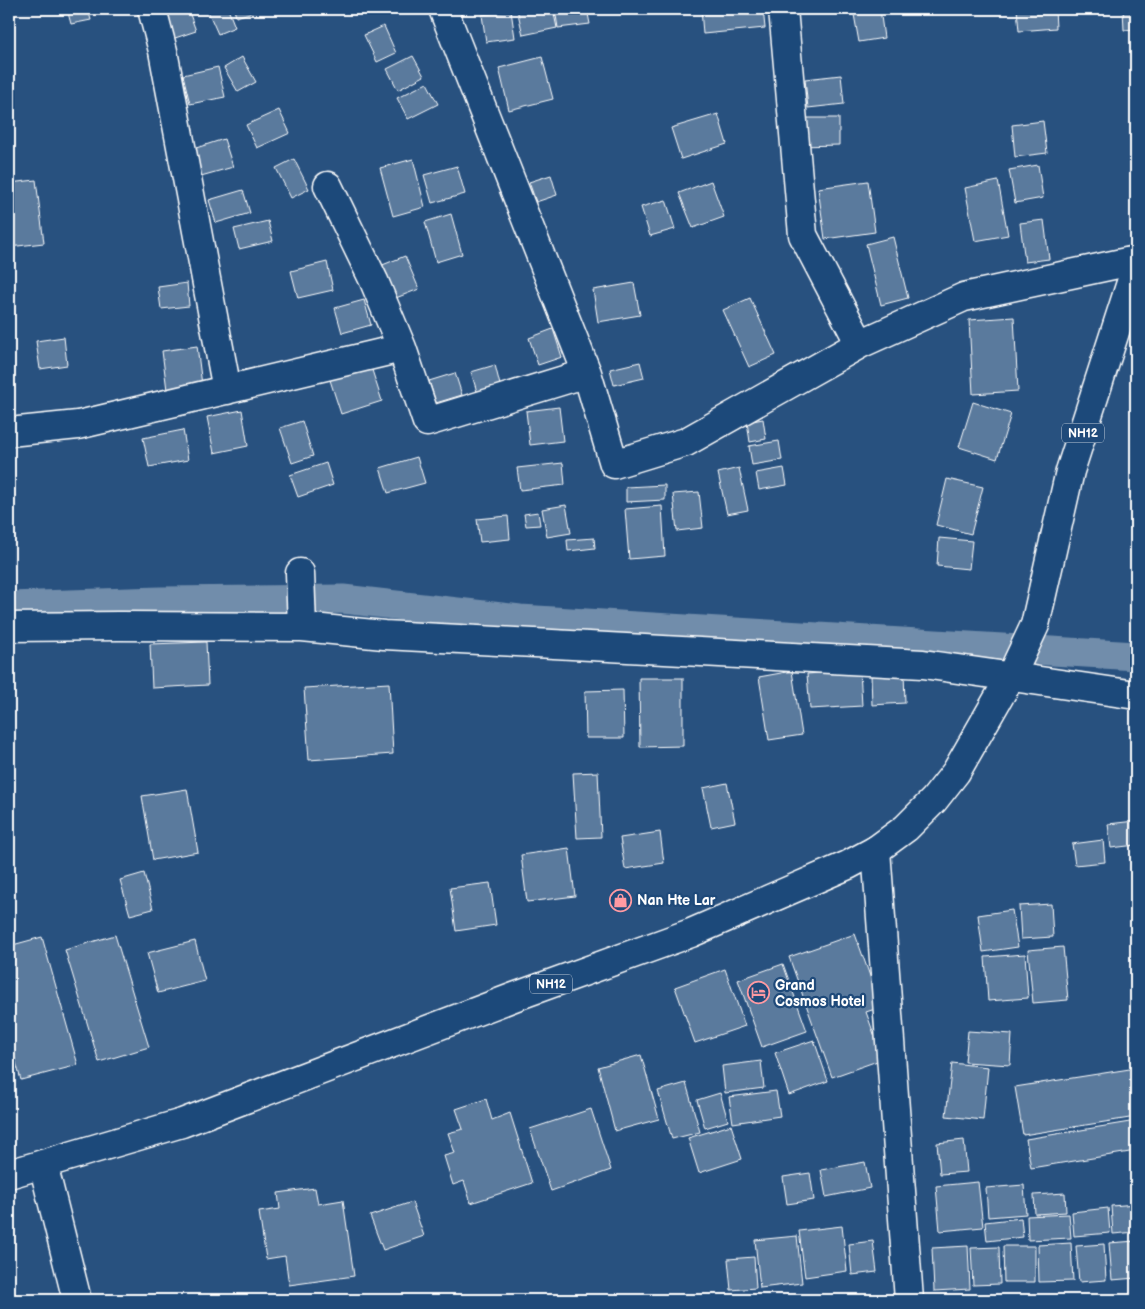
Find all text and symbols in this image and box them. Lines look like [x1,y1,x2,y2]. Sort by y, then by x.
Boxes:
road number: NH12 [1062,423,1104,442]
shop icon: Nan Hte Lar [609,888,633,912]
place label: Nan Hte Lar [637,892,716,909]
road number: NH12 [530,974,572,994]
place label: Grand Cosmos Hotel [775,977,865,1010]
hotel icon: Grand Cosmos Hotel [747,981,771,1005]

